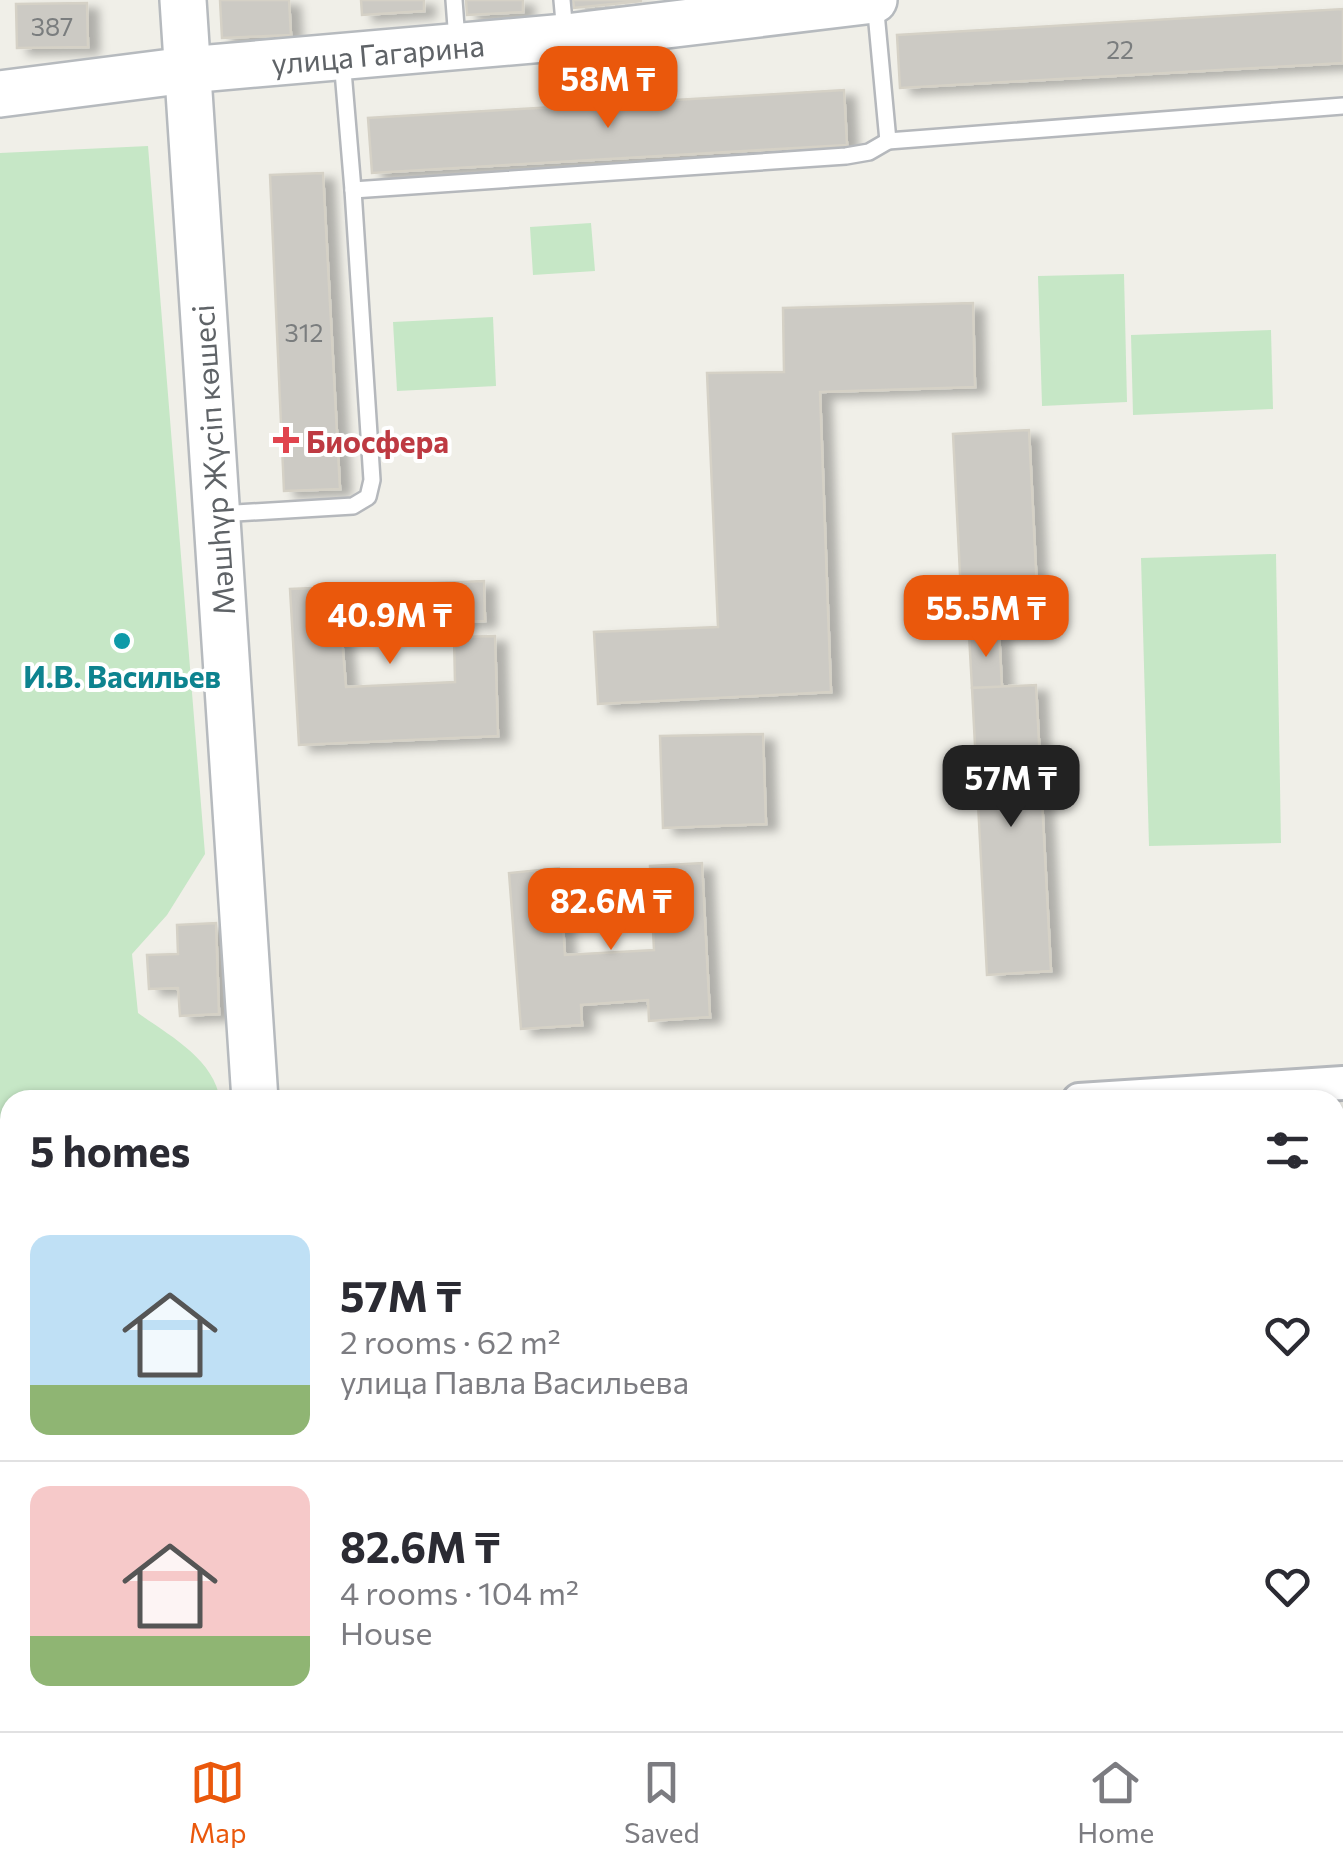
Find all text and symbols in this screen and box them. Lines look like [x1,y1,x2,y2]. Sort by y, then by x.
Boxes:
house number: 387 [31,11,73,41]
street label: улица Гагарина [270,25,486,81]
house number: 22 [1106,34,1134,64]
pin: 58M ₸ [538,46,678,131]
text: 58M ₸ [560,58,656,98]
street label: Мәшһүр Жүсіп көшесі [183,303,241,617]
house number: 312 [285,317,323,347]
place label: Биосфера [306,422,449,459]
marker: Биосфера [275,429,297,451]
pin: 55.5M ₸ [894,575,1078,660]
pin: 40.9M ₸ [298,582,482,667]
text: 55.5M ₸ [926,587,1046,627]
text: 40.9M ₸ [328,594,452,634]
marker: И.В. Васильев [111,630,133,652]
place label: И.В. Васильев [23,657,221,694]
pin: 57M ₸ [941,745,1081,830]
text: 57M ₸ [965,757,1057,797]
pin: 82.6M ₸ [519,868,703,953]
text: 82.6M ₸ [550,880,672,920]
icon: filters [1260,1123,1315,1178]
text: 5 homes [30,1124,190,1176]
text: 57M ₸ [340,1269,462,1321]
icon: home [110,1275,230,1395]
icon: heart [1260,1308,1315,1363]
text: 2 rooms · 62 m² [340,1321,561,1361]
text: улица Павла Васильева [340,1361,689,1401]
text: 82.6M ₸ [340,1520,500,1572]
icon: home [110,1526,230,1646]
icon: heart [1260,1559,1315,1614]
text: 4 rooms · 104 m² [340,1572,579,1612]
text: House [340,1612,432,1652]
tab: Map [189,1755,247,1849]
tab: Saved [624,1755,700,1849]
tab: Home [1077,1755,1154,1849]

